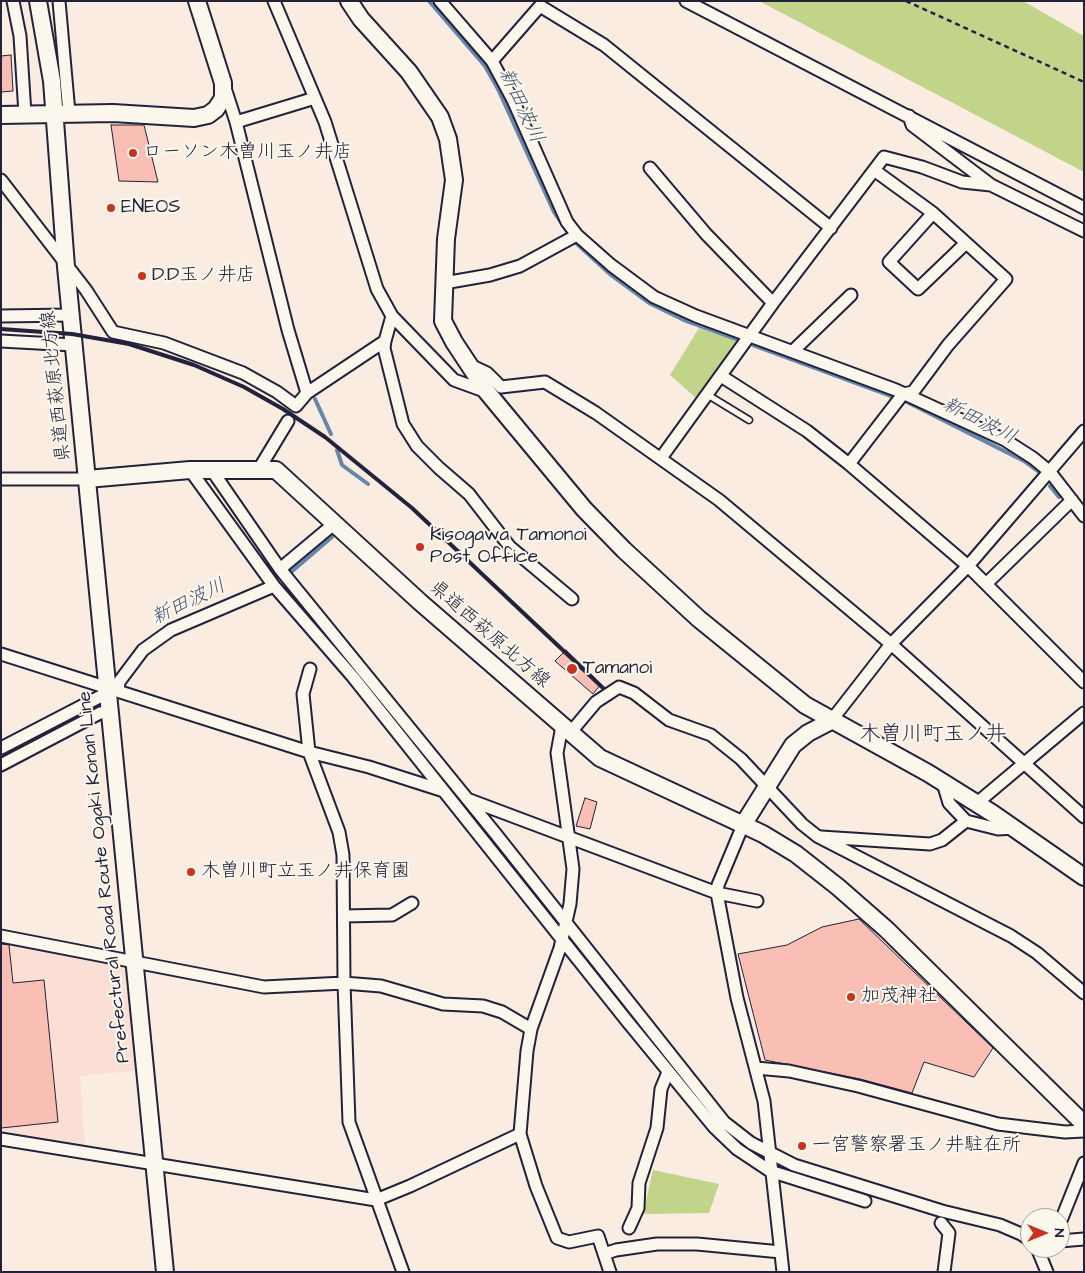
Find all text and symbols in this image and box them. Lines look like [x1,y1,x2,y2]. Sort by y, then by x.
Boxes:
water label: 新田波川 [492,65,548,147]
place label: ローソン木曽川玉ノ井店 [143,142,352,164]
marker: ローソン木曽川玉ノ井店 [127,147,139,159]
place label: ENEOS [121,197,180,219]
marker: ENEOS [105,202,117,214]
place label: D.D玉ノ井店 [152,265,255,287]
marker: D.D玉ノ井店 [136,270,148,282]
street label: 県道西萩原北方線 [38,309,76,463]
water label: 新田波川 [938,393,1020,451]
place label: Kisogawa Tamonoi Post Office [430,525,587,569]
marker: Kisogawa Tamonoi Post Office [414,541,426,553]
water label: 新田波川 [148,575,230,631]
street label: 県道西萩原北方線 [424,577,554,693]
place label: Tamanoi [583,658,652,680]
marker: Tamanoi [565,662,579,676]
street label: Prefectural Road Route Ogaki Konan Line [74,690,136,1064]
district label: 木曽川町玉ノ井 [860,723,1006,749]
place label: 木曽川町立玉ノ井保育園 [201,861,410,883]
marker: 木曽川町立玉ノ井保育園 [185,866,197,878]
place label: 加茂神社 [861,986,937,1008]
marker: 加茂神社 [845,991,857,1003]
place label: 一宮警察署玉ノ井駐在所 [812,1135,1021,1157]
marker: 一宮警察署玉ノ井駐在所 [796,1140,808,1152]
north arrow [1020,1208,1070,1258]
text: N [1049,1229,1069,1237]

